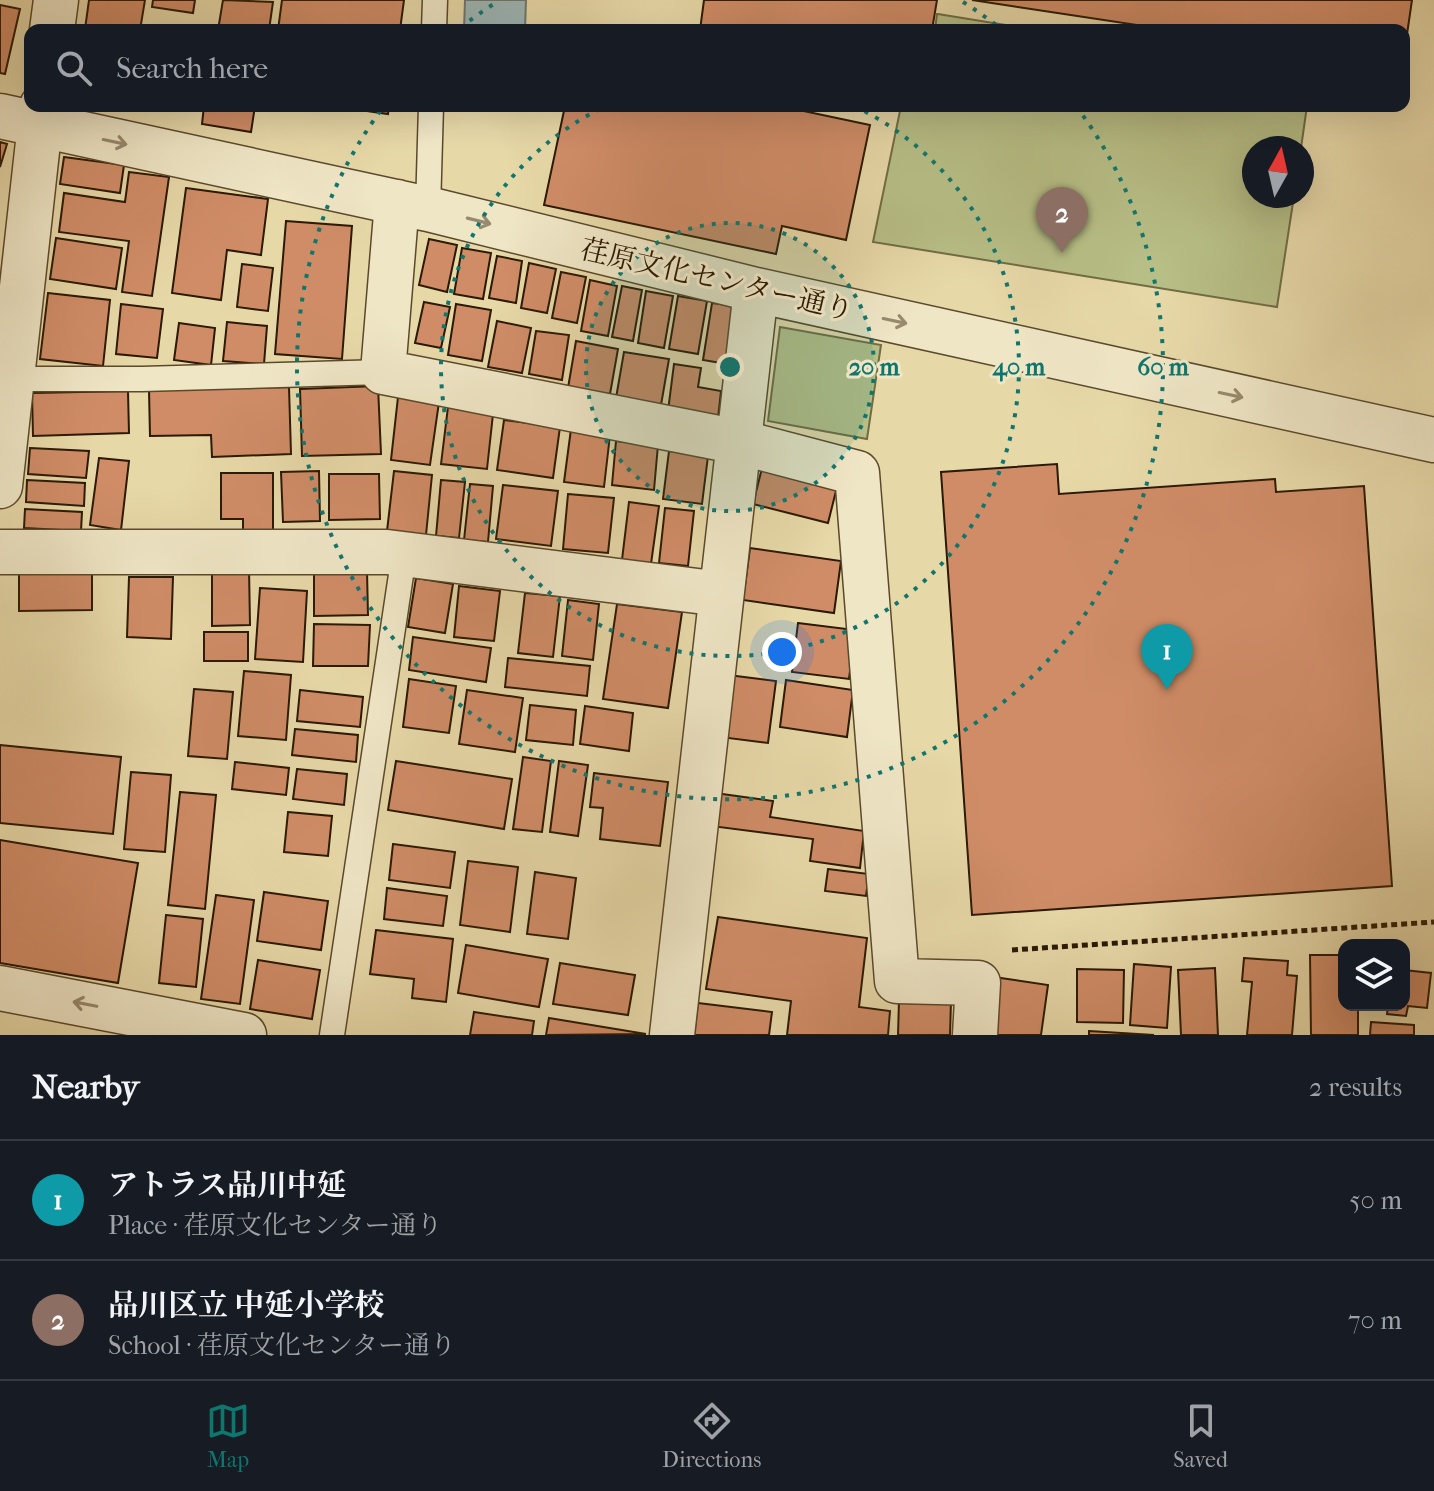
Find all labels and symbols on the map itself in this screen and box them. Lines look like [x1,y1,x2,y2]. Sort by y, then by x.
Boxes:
one-way arrow [102,135,127,150]
north arrow [1242,136,1314,208]
pin: 2 [1036,187,1088,253]
one-way arrow [465,215,491,230]
street label: 荏原文化センター通り [577,232,856,327]
one-way arrow [881,314,907,329]
centre of rings [716,353,744,381]
text: 20 m [849,353,900,381]
text: 40 m [992,353,1046,382]
text: 60 m [1137,353,1190,381]
one-way arrow [1217,388,1243,403]
pin: 1 [1141,624,1193,690]
your location [762,632,802,672]
one-way arrow [73,995,98,1010]

